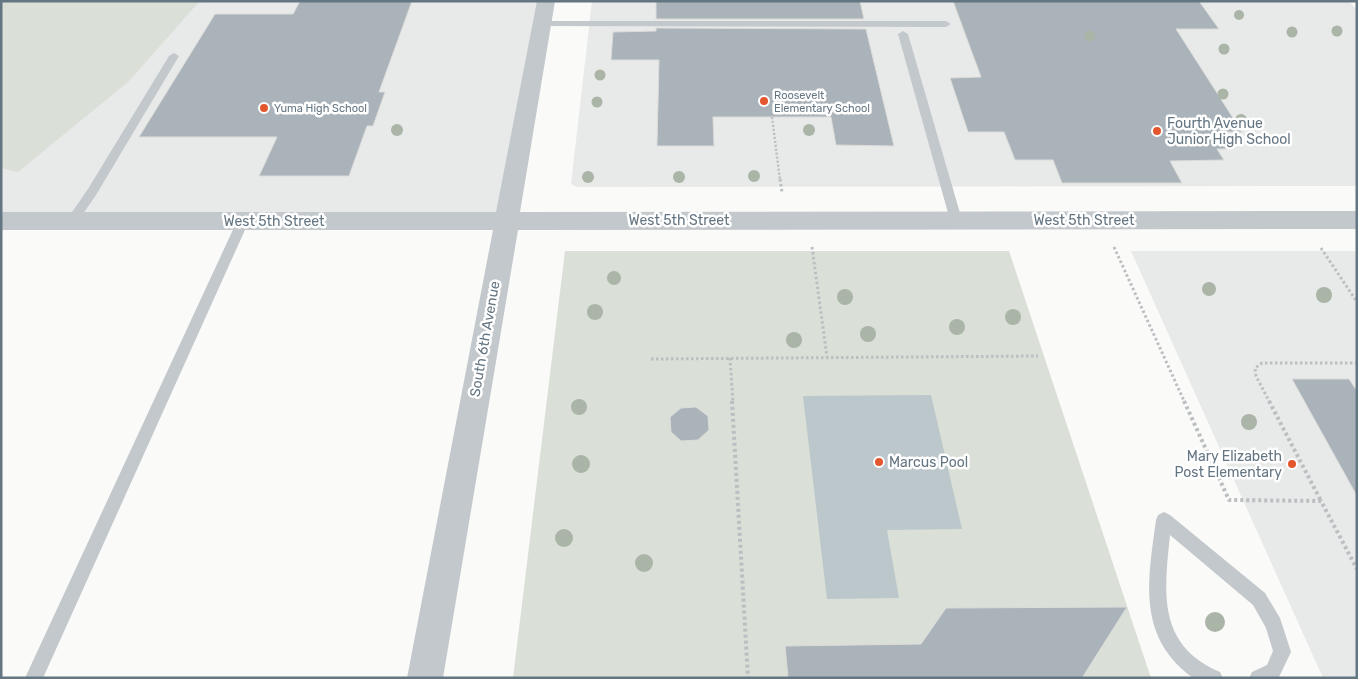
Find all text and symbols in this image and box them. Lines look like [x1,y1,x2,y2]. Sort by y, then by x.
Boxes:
place label: Roosevelt Elementary School [774,89,870,115]
marker: Roosevelt Elementary School [758,95,770,107]
marker: Yuma High School [258,102,270,114]
place label: Yuma High School [274,102,367,115]
place label: Fourth Avenue Junior High School [1167,115,1291,148]
marker: Fourth Avenue Junior High School [1151,125,1163,137]
street label: West 5th Street [628,212,730,229]
street label: West 5th Street [1033,212,1135,229]
street label: West 5th Street [223,213,325,230]
street label: South 6th Avenue [466,280,504,398]
place label: Mary Elizabeth Post Elementary [1174,448,1282,481]
place label: Marcus Pool [889,454,968,471]
marker: Marcus Pool [873,456,885,468]
marker: Mary Elizabeth Post Elementary [1286,458,1298,470]

